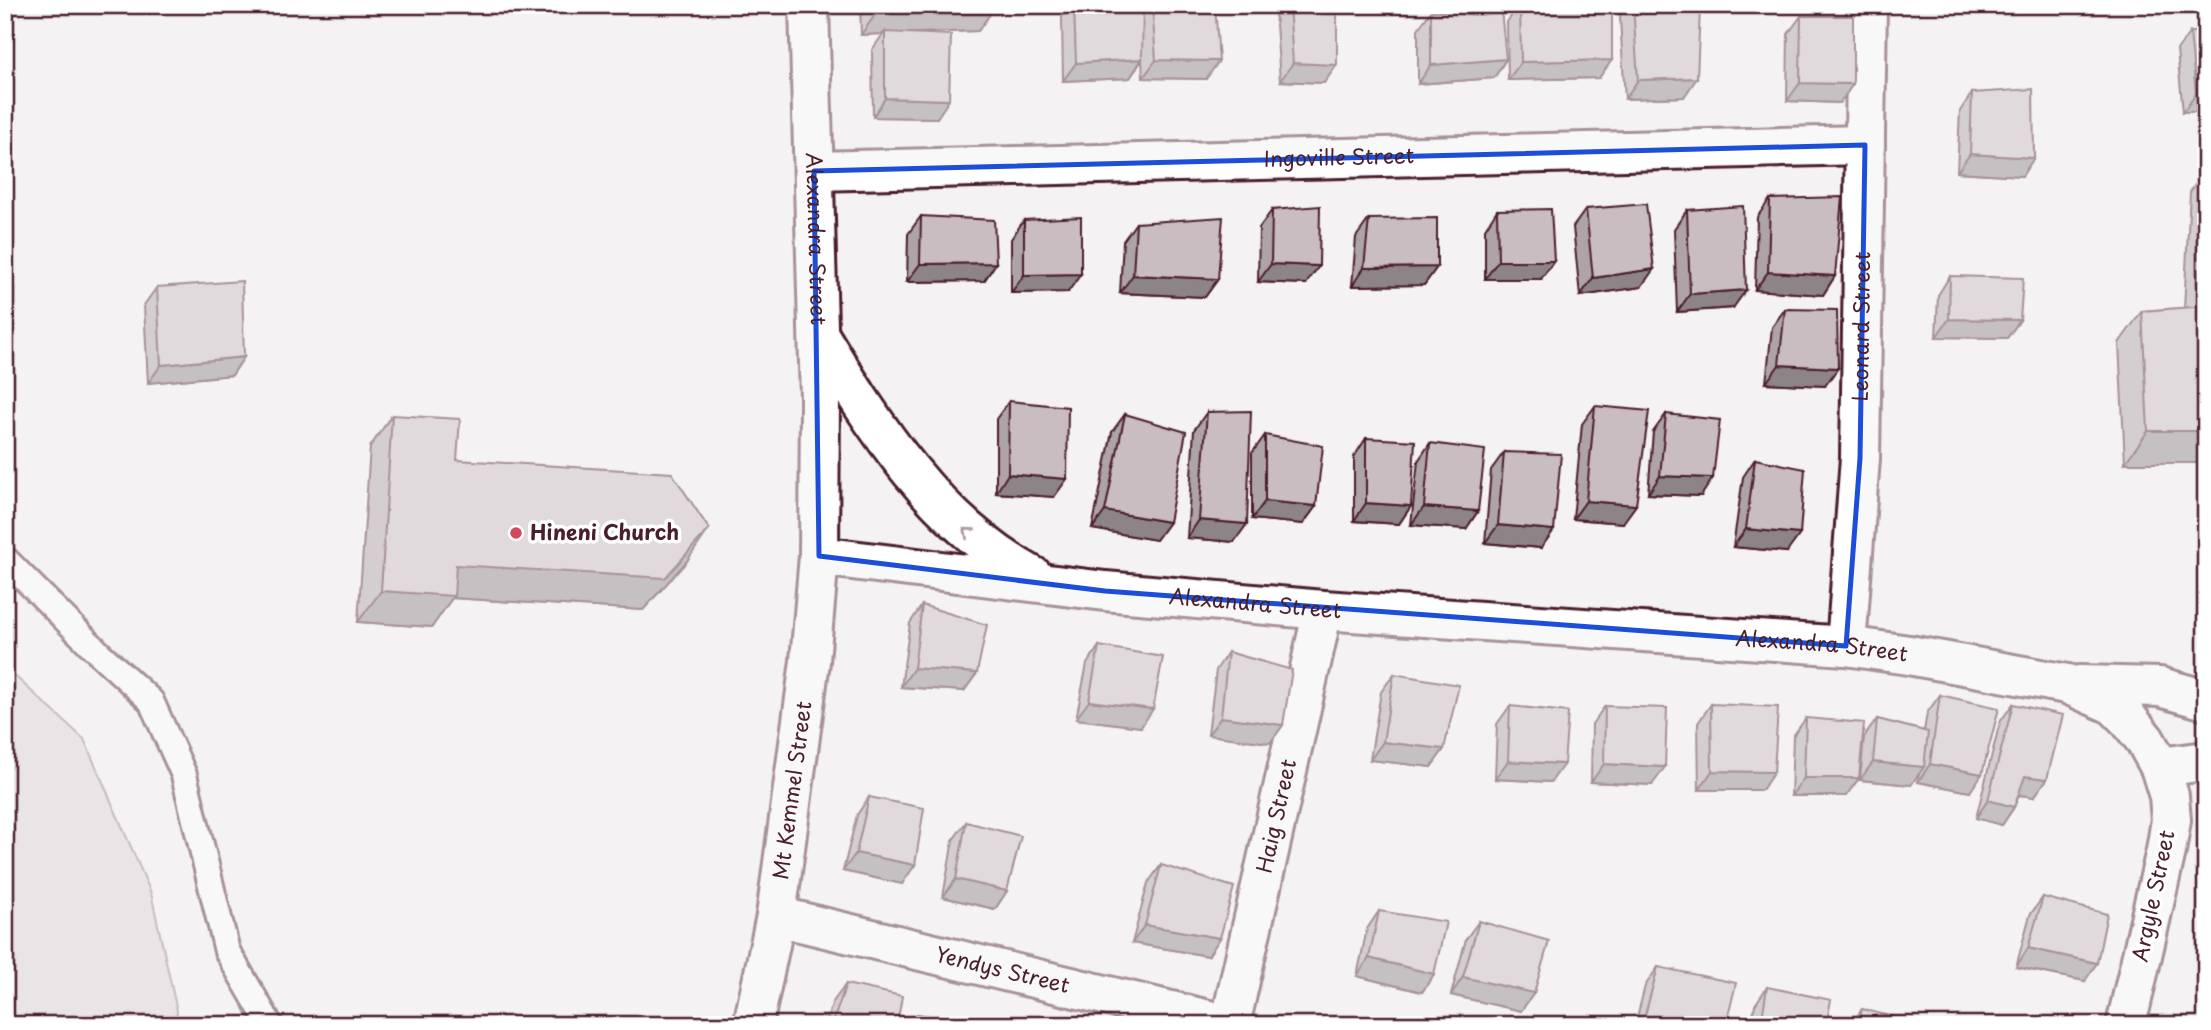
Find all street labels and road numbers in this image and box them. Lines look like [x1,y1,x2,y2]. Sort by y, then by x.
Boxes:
street label: Ingoville Street [1263,138,1414,174]
street label: Alexandra Street [799,152,836,326]
street label: Leonard Street [1843,251,1877,402]
street label: Alexandra Street [1168,579,1342,625]
street label: Alexandra Street [1735,620,1910,669]
street label: Mt Kemmel Street [763,699,818,882]
street label: Haig Street [1247,756,1303,876]
street label: Argyle Street [2122,827,2182,964]
street label: Yendys Street [933,937,1073,1000]

